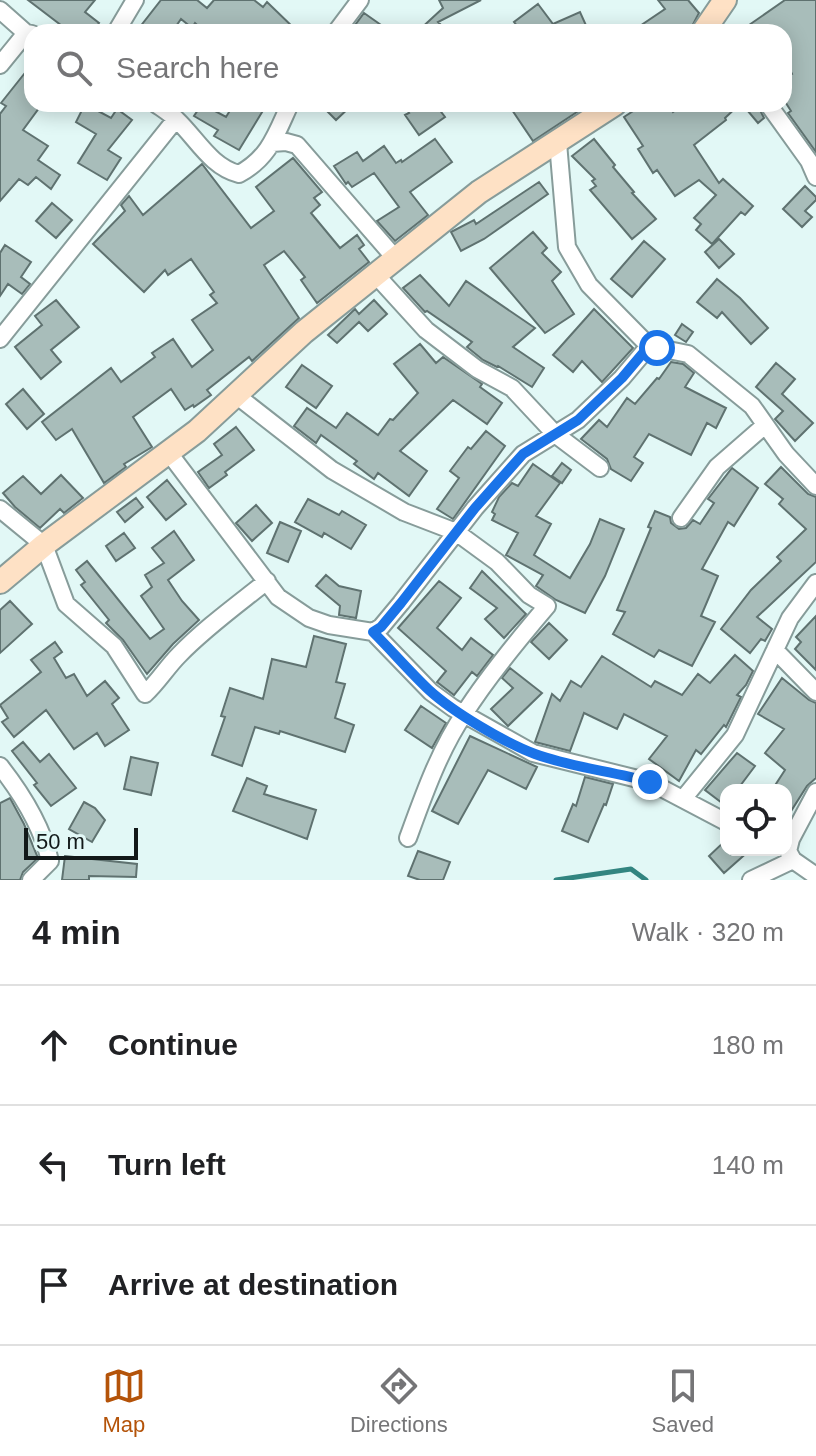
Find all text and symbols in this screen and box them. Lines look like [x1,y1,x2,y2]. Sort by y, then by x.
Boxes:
search box [24,24,792,112]
icon: search [52,46,96,90]
text: Search here [116,51,279,84]
route start [639,330,675,366]
route end [632,764,668,800]
map controls [720,784,792,856]
button: locate [720,784,792,856]
scale bar [24,824,138,860]
text: 50 m [36,829,85,854]
text: 4 min [32,913,121,951]
text: Walk · 320 m [632,917,784,947]
icon: ahead [32,1023,76,1067]
text: Continue [108,1028,238,1061]
text: 180 m [712,1030,784,1060]
icon: left [32,1143,76,1187]
text: Turn left [108,1148,226,1181]
text: 140 m [712,1150,784,1180]
icon: arrive [32,1263,76,1307]
text: Arrive at destination [108,1268,398,1301]
tab: Map [102,1364,146,1438]
tab: Directions [350,1364,448,1438]
tab: Saved [652,1364,714,1438]

